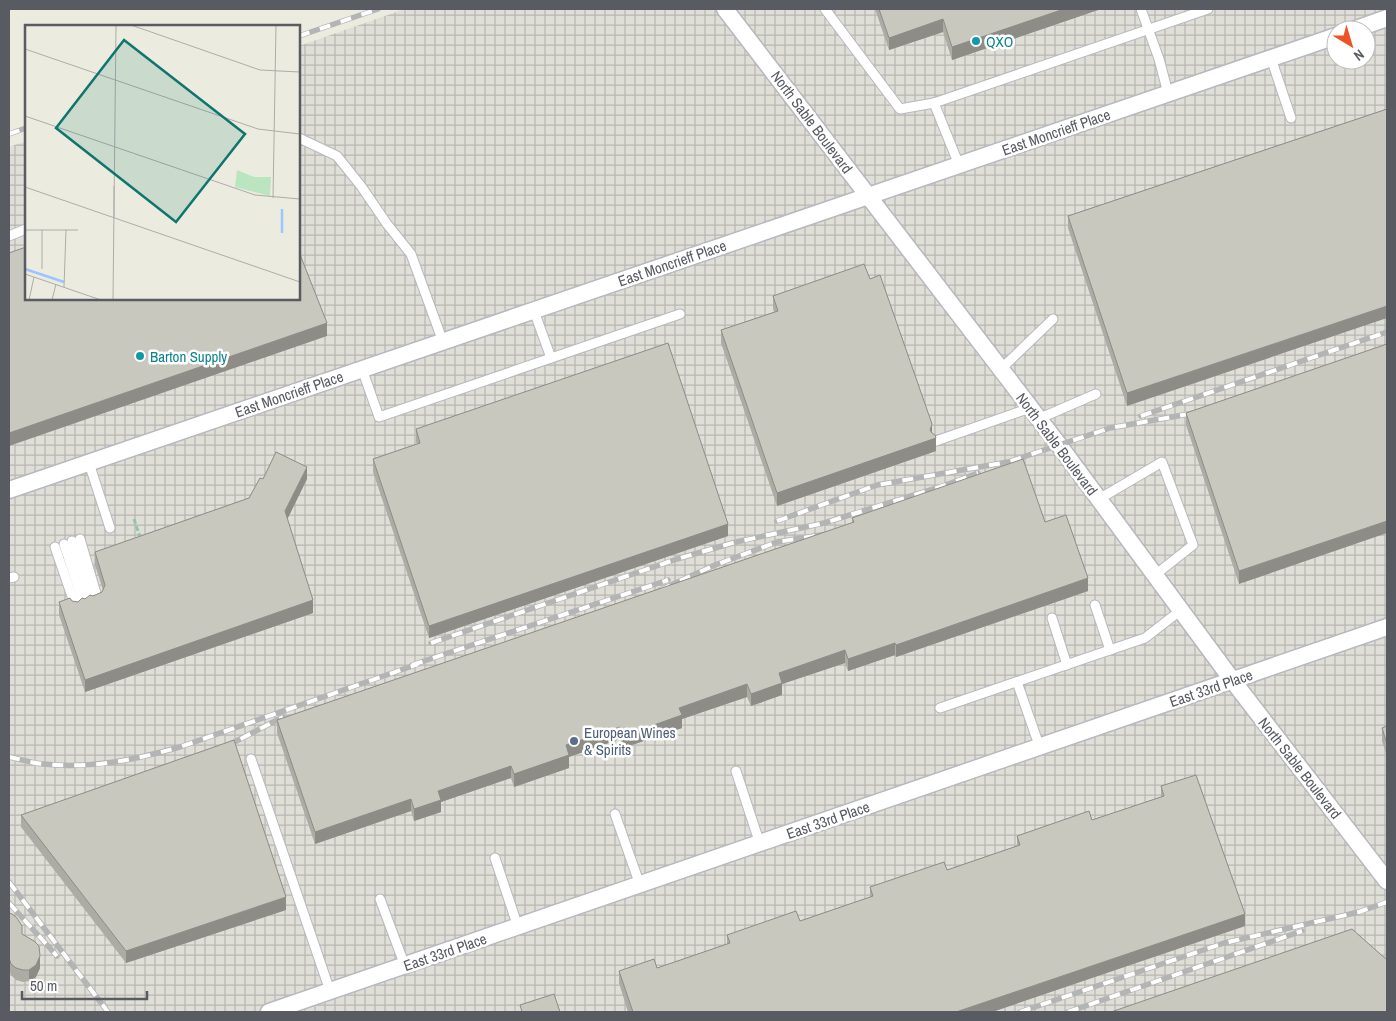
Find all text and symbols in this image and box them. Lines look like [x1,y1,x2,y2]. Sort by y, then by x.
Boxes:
north arrow [1326,20,1376,70]
inset map [25,25,300,300]
place label: QXO [986,31,1013,52]
marker: QXO [970,35,982,47]
text: N [1350,46,1368,65]
street label: North Sable Boulevard [766,66,858,178]
street label: East Moncrieff Place [999,104,1113,160]
street label: East Moncrieff Place [615,235,729,291]
place label: Barton Supply [150,346,228,367]
marker: Barton Supply [134,350,146,362]
street label: East Moncrieff Place [232,366,346,422]
street label: North Sable Boulevard [1011,388,1103,500]
street label: East 33rd Place [1167,664,1256,712]
street label: North Sable Boulevard [1254,713,1346,823]
place label: European Wines & Spirits [584,722,676,760]
marker: European Wines & Spirits [568,735,580,747]
street label: East 33rd Place [784,796,873,844]
street label: East 33rd Place [401,928,490,976]
scale bar [22,968,148,1000]
text: 50 m [30,975,57,996]

